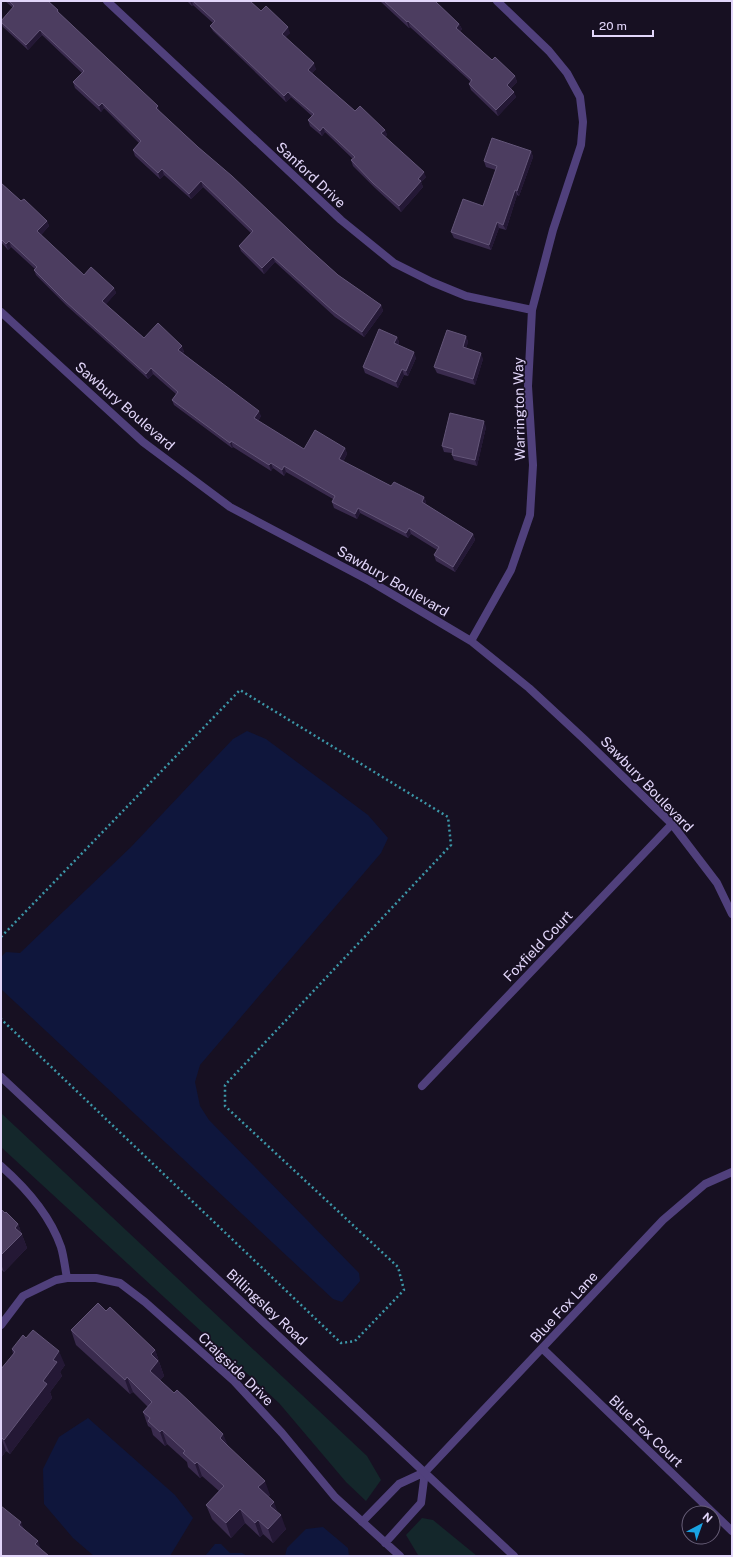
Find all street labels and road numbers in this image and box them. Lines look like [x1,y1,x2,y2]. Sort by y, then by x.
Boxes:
street label: Sanford Drive [273,139,349,211]
street label: Warrington Way [510,356,528,461]
street label: Sawbury Boulevard [72,359,178,453]
street label: Sawbury Boulevard [334,542,452,620]
street label: Sawbury Boulevard [597,733,697,835]
street label: Foxfield Court [500,907,576,985]
street label: Billingsley Road [223,1266,311,1348]
street label: Blue Fox Lane [527,1268,601,1346]
street label: Craigside Drive [195,1329,277,1409]
street label: Blue Fox Court [606,1392,686,1470]

